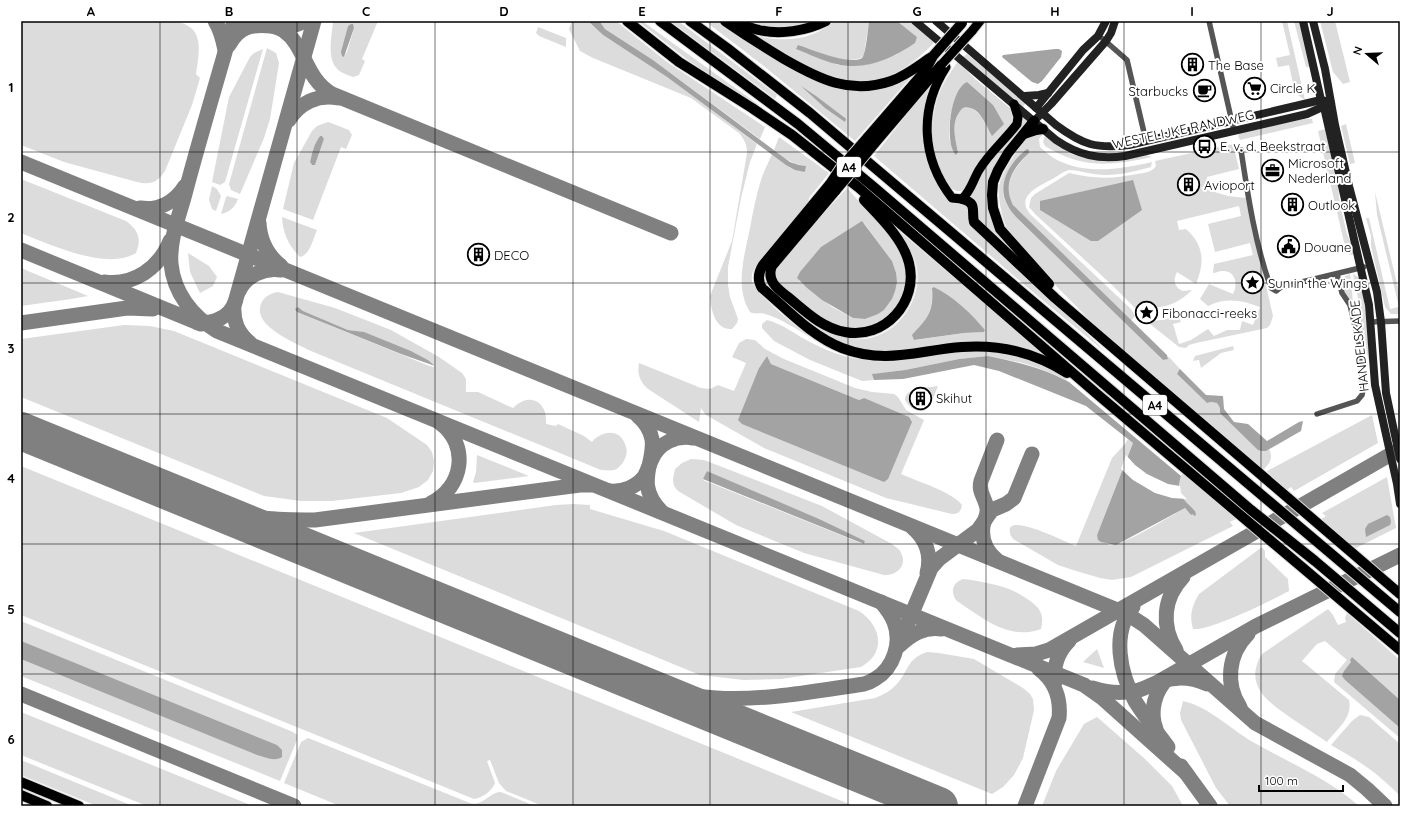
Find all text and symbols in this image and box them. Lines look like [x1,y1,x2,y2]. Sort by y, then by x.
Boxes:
text: A [87,3,96,19]
text: B [225,3,233,19]
text: C [362,3,370,19]
text: D [499,3,509,19]
text: E [638,3,646,19]
text: F [775,3,783,19]
text: G [912,3,922,19]
text: H [1050,3,1060,19]
text: I [1190,3,1194,19]
text: J [1326,3,1334,19]
north arrow [1347,34,1387,74]
text: N [1350,45,1365,57]
building icon: The Base [1180,52,1206,78]
place label: The Base [1208,57,1264,73]
supermarket icon: Circle K [1242,75,1268,101]
cafe icon: Starbucks [1191,78,1217,104]
text: 1 [8,79,14,95]
place label: Circle K [1270,80,1315,96]
place label: Starbucks [1128,83,1188,99]
street label: WESTELIJKE RANDWEG [1111,106,1255,152]
bus stop icon: E. v. d. Beekstraat [1192,133,1218,159]
place label: E. v. d. Beekstraat [1220,138,1326,154]
place label: Microsoft Nederland [1288,155,1351,186]
road number: A4 [837,157,861,177]
office icon: Microsoft Nederland [1260,157,1286,183]
building icon: Avioport [1175,172,1201,198]
place label: Avioport [1204,177,1255,193]
building icon: Outlook [1279,192,1305,218]
place label: Outlook [1308,197,1355,213]
text: 2 [7,209,15,225]
public building icon: Douane [1275,234,1301,260]
place label: Douane [1304,239,1351,255]
building icon: DECO [466,242,492,268]
place label: DECO [494,247,529,263]
place icon: Sun in the Wings [1240,270,1266,296]
place label: Sun in the Wings [1268,275,1367,291]
street label: HANDELSKADE [1346,299,1372,393]
place icon: Fibonacci-reeks [1133,300,1159,326]
place label: Fibonacci-reeks [1162,305,1257,321]
text: 3 [8,340,15,356]
building icon: Skihut [908,385,934,411]
place label: Skihut [936,390,972,406]
road number: A4 [1143,395,1167,415]
text: 4 [7,470,15,486]
text: 5 [7,601,15,617]
text: 6 [7,731,15,747]
scale bar [1259,767,1343,793]
text: 100 m [1265,773,1298,788]

